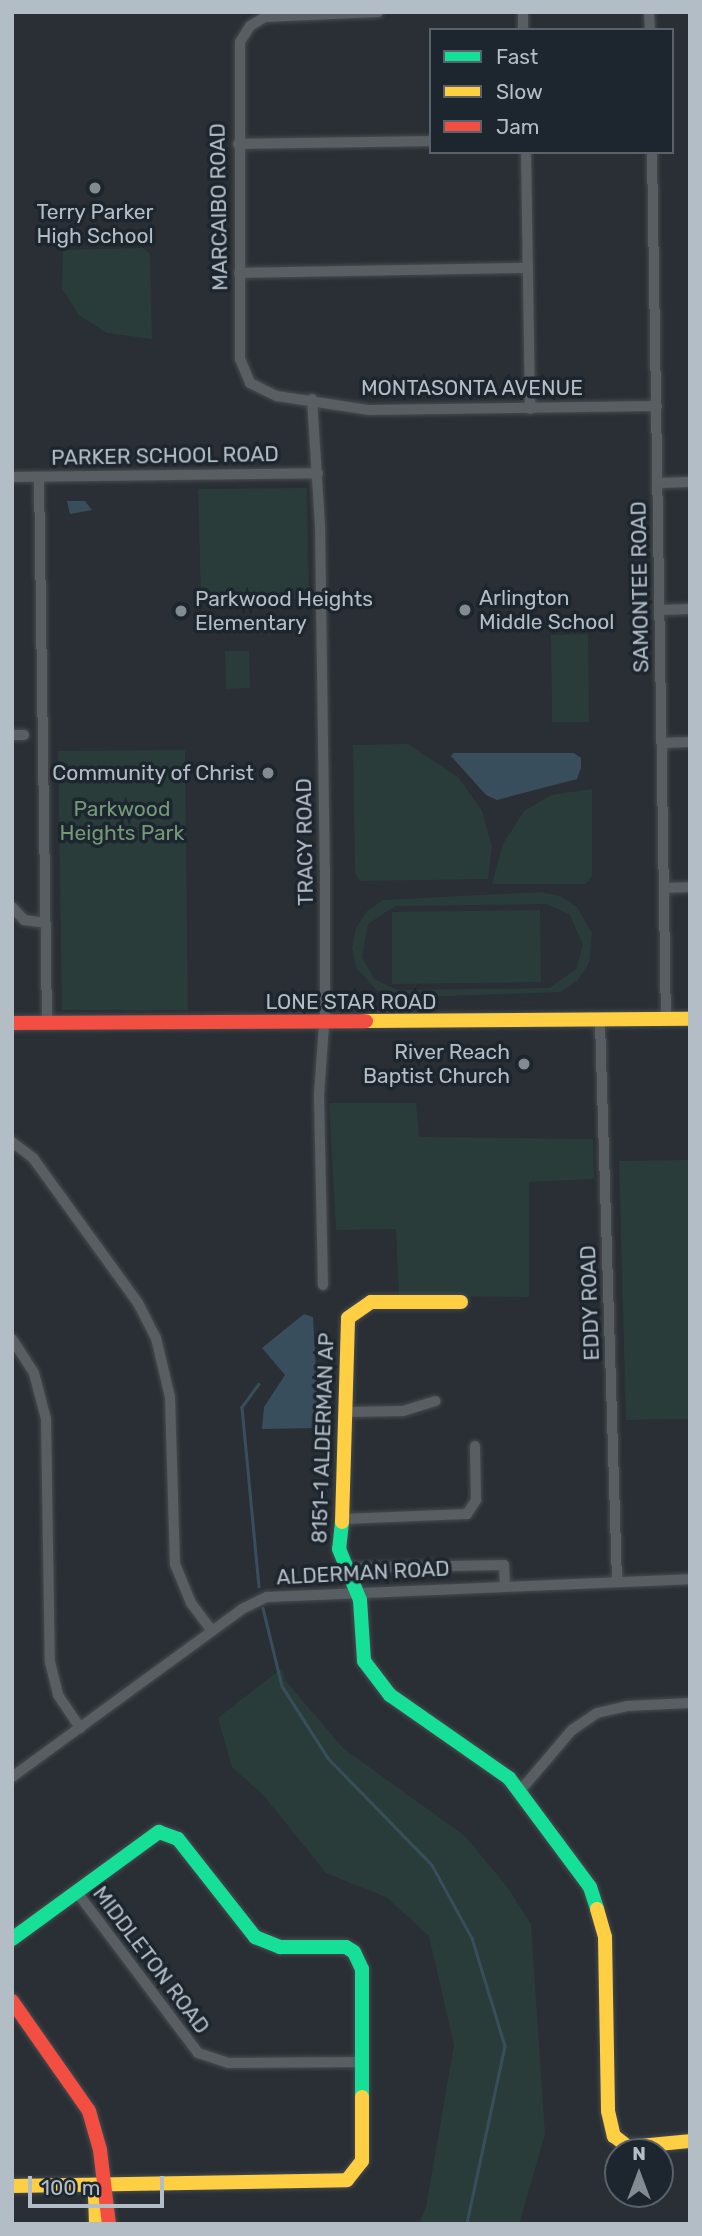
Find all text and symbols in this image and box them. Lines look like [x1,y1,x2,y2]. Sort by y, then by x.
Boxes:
legend [429,28,674,154]
text: Fast [496,44,538,69]
text: Slow [496,79,543,104]
text: Jam [496,114,540,139]
street label: MARCAIBO ROAD [205,123,233,291]
marker: Terry Parker High School [87,180,103,196]
place label: Terry Parker High School [36,199,154,249]
street label: MONTASONTA AVENUE [360,375,584,401]
street label: PARKER SCHOOL ROAD [51,441,279,471]
street label: SAMONTEE ROAD [626,501,654,673]
place label: Arlington Middle School [479,585,614,635]
place label: Parkwood Heights Elementary [195,586,373,636]
marker: Arlington Middle School [457,602,473,618]
marker: Parkwood Heights Elementary [173,603,189,619]
place label: Community of Christ [51,760,254,786]
marker: Community of Christ [260,765,276,781]
street label: TRACY ROAD [291,778,319,906]
park label: Parkwood Heights Park [60,796,184,846]
street label: LONE STAR ROAD [266,989,436,1015]
place label: River Reach Baptist Church [363,1039,510,1089]
marker: River Reach Baptist Church [516,1056,532,1072]
street label: EDDY ROAD [575,1245,605,1361]
street label: 8151-1 ALDERMAN AP [307,1332,339,1544]
street label: ALDERMAN ROAD [276,1556,450,1590]
street label: MIDDLETON ROAD [87,1881,215,2039]
north arrow [604,2138,674,2208]
text: N [632,2142,646,2165]
scale bar [32,2162,168,2206]
text: 100 m [41,2175,100,2200]

